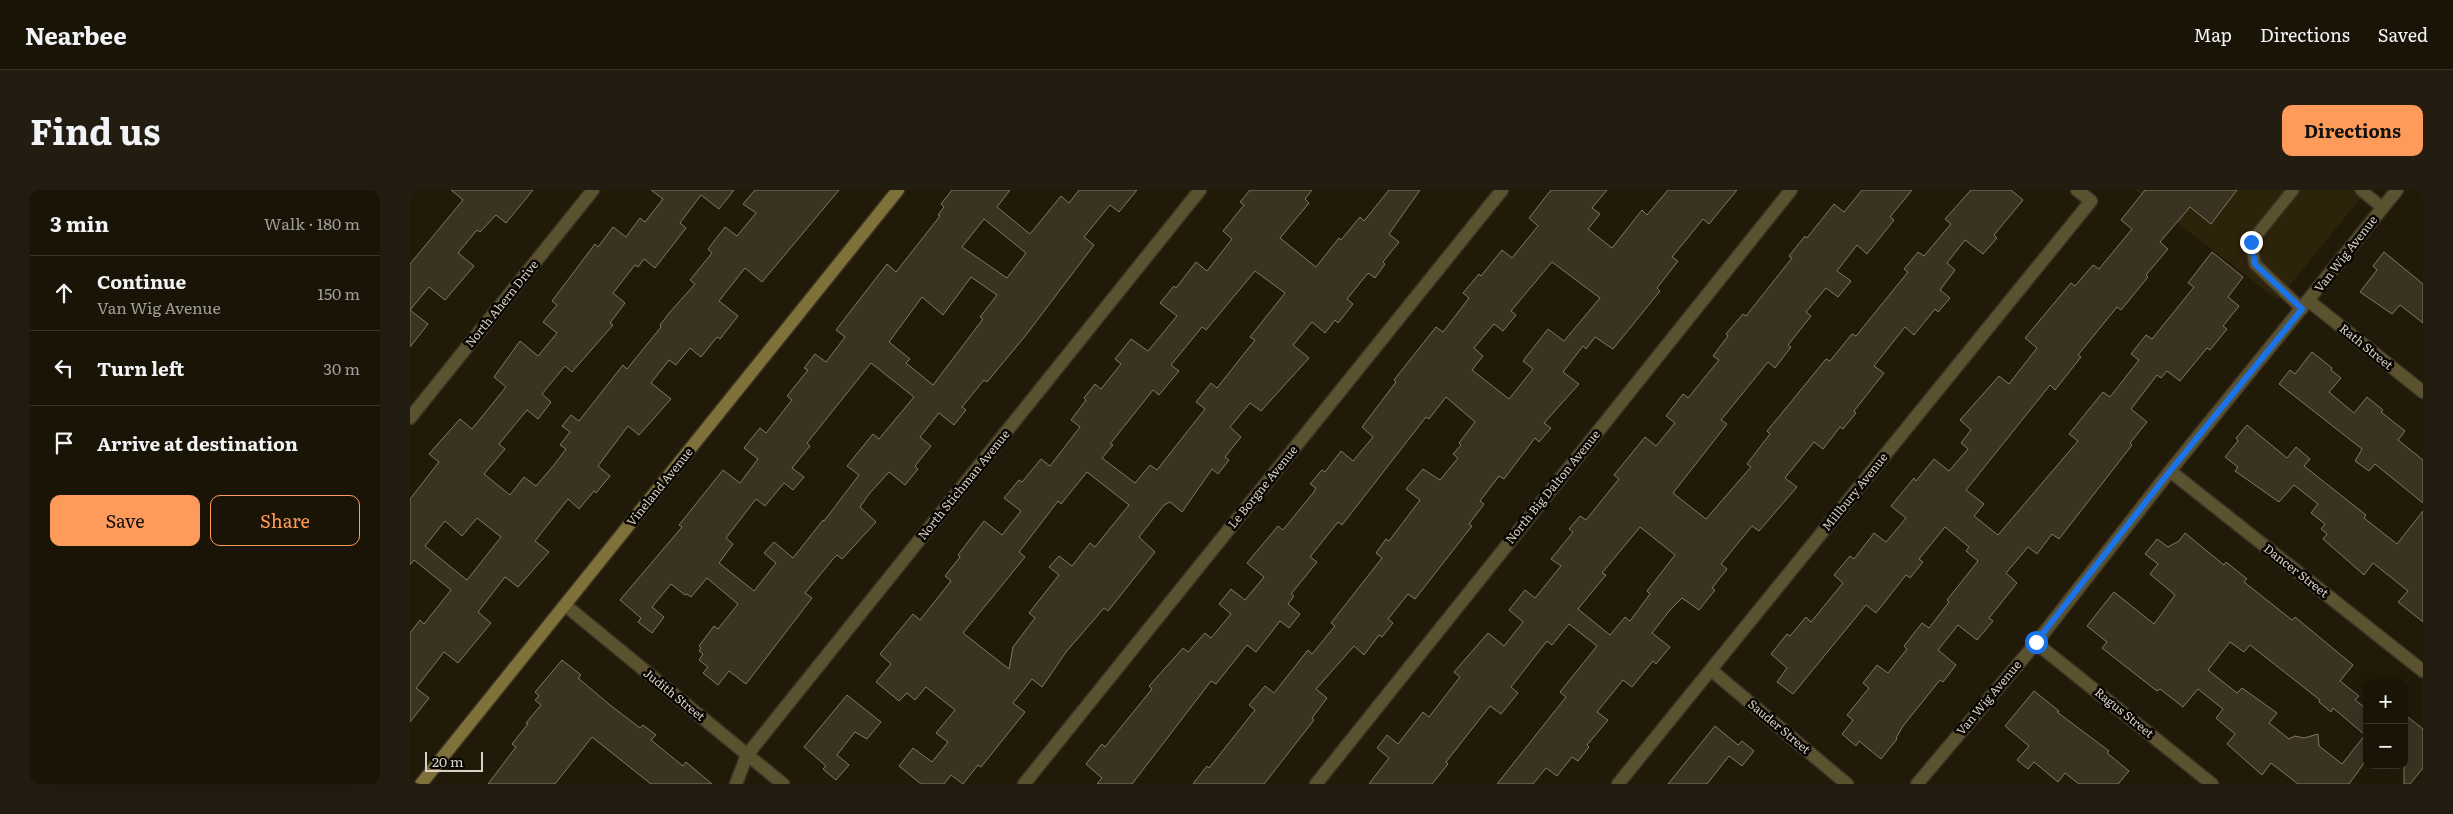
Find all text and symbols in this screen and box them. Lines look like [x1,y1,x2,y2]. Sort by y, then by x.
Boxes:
text: Nearbee [25,17,127,52]
text: Map [2194,21,2232,48]
text: Directions [2260,21,2350,48]
text: Saved [2378,21,2428,48]
text: Find us [30,104,160,156]
button: Directions [2282,105,2423,156]
text: 3 min [50,207,109,238]
text: Walk · 180 m [264,211,360,235]
street label: Van Wig Avenue [2310,211,2381,295]
route end [2240,231,2263,254]
street label: North Ahern Drive [460,256,542,351]
text: Continue [97,267,186,295]
icon: ahead [50,279,78,307]
text: 150 m [317,281,360,305]
text: Van Wig Avenue [97,295,221,319]
street label: Rath Street [2336,319,2397,373]
icon: left [50,354,78,382]
text: Turn left [97,354,184,382]
text: 30 m [323,356,360,380]
street label: North Stichman Avenue [913,425,1013,543]
street label: North Big Dalton Avenue [1501,426,1604,547]
icon: arrive [50,429,78,457]
text: Arrive at destination [97,429,298,457]
street label: Le Borgne Avenue [1223,441,1301,532]
street label: Vineland Avenue [622,443,697,530]
street label: Millbury Avenue [1817,448,1891,534]
button: Save [50,495,200,546]
button: Share [210,495,360,546]
street label: Dancer Street [2260,539,2333,601]
route start [2025,631,2048,654]
street label: Van Wig Avenue [1952,656,2025,739]
street label: Judith Street [640,664,709,725]
map controls [2363,679,2408,769]
button: + [2363,679,2408,724]
street label: Ragus Street [2091,683,2158,742]
street label: Sauder Street [1745,695,1815,758]
button: − [2363,724,2408,769]
scale bar [425,749,482,772]
text: 20 m [432,751,464,771]

